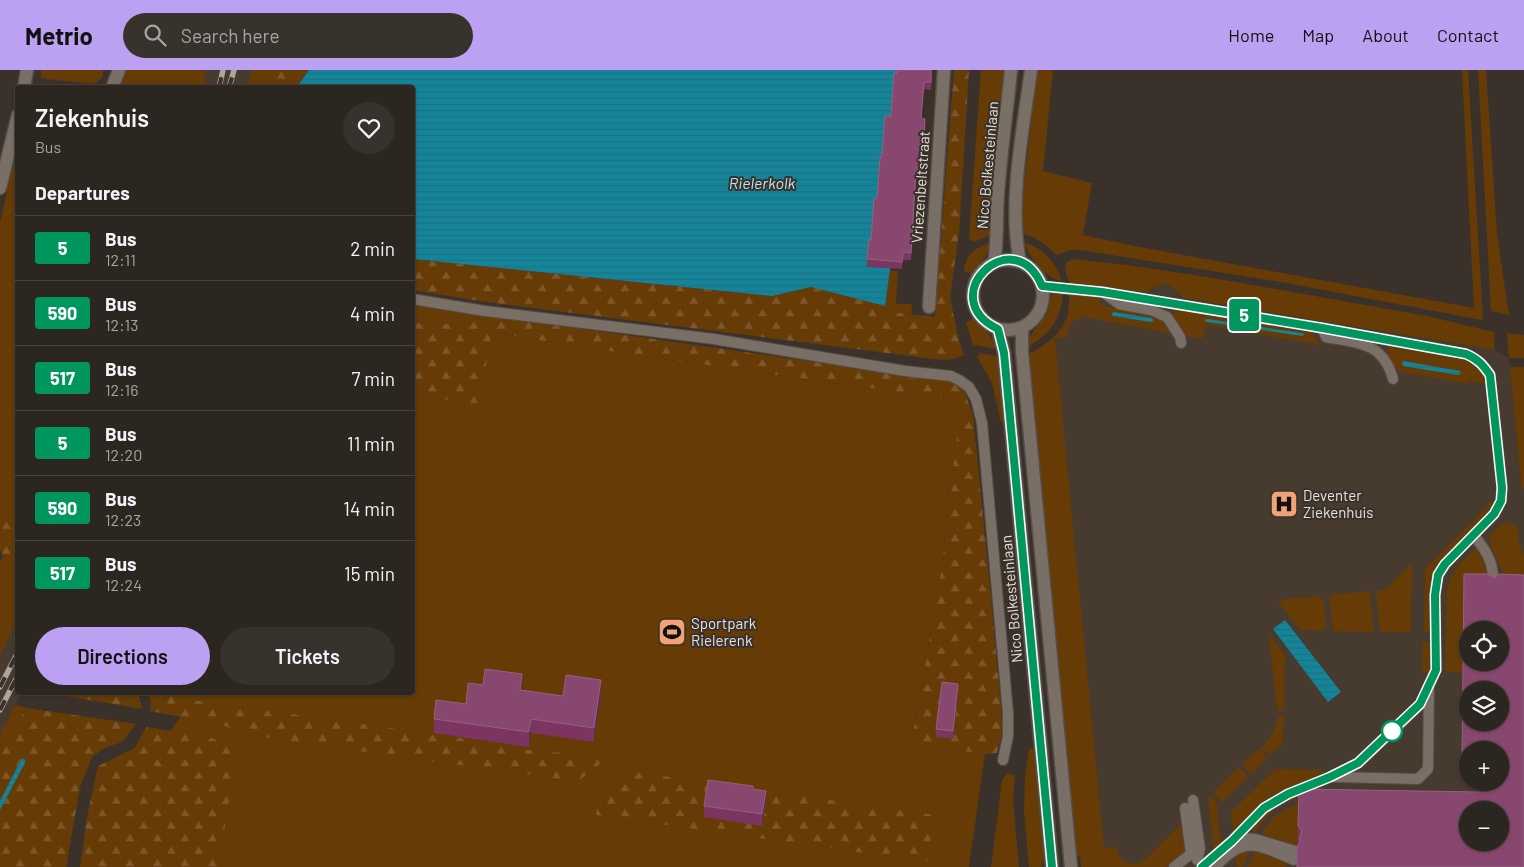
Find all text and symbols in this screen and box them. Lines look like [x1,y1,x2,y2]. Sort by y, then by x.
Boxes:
search box [123,13,473,58]
text: Metrio [25,21,93,50]
icon: search [141,21,169,49]
text: Search here [181,24,280,47]
text: Home [1228,24,1274,46]
text: Map [1302,24,1334,46]
text: About [1362,24,1409,46]
text: Contact [1437,24,1499,46]
street label: Nico Bolkesteinlaan [972,100,1002,230]
button: heart [343,102,395,154]
text: Ziekenhuis [35,103,149,132]
street label: Vriezenbeltstraat [907,130,933,244]
text: Bus [35,137,61,156]
water label: Rielerkolk [729,173,795,192]
text: Departures [35,181,130,204]
text: Bus [105,227,137,250]
text: 5 [58,237,67,259]
text: 2 min [350,237,395,260]
text: 12:11 [105,250,136,269]
text: Bus [105,292,137,315]
line badge: 5 [1228,299,1260,331]
text: 590 [48,302,77,324]
text: 4 min [350,302,395,325]
text: 5 [1239,304,1249,326]
text: 12:13 [105,315,138,334]
text: Bus [105,357,137,380]
text: 517 [50,367,75,389]
text: 7 min [351,367,395,390]
text: 12:16 [105,380,138,399]
text: Bus [105,422,137,445]
text: 5 [58,432,67,454]
text: 11 min [347,432,395,455]
text: 12:20 [105,445,142,464]
place label: Deventer Ziekenhuis [1303,486,1374,521]
text: Bus [105,487,137,510]
hospital icon: Deventer Ziekenhuis [1269,489,1299,519]
text: 590 [48,497,77,519]
text: 14 min [343,497,395,520]
text: 12:23 [105,510,141,529]
street label: Nico Bolkesteinlaan [996,534,1026,664]
text: Bus [105,552,137,575]
text: 517 [50,562,75,584]
text: 15 min [344,562,395,585]
text: 12:24 [105,575,142,594]
place label: Sportpark Rielerenk [691,614,757,649]
sports icon: Sportpark Rielerenk [657,617,687,647]
map controls [1459,621,1509,851]
button: locate [1459,621,1509,671]
button: Directions [35,627,210,685]
button: Tickets [220,627,395,685]
button: layers [1459,681,1509,731]
unlabelled marker [1381,720,1403,742]
button: + [1459,741,1509,791]
button: − [1459,801,1509,851]

